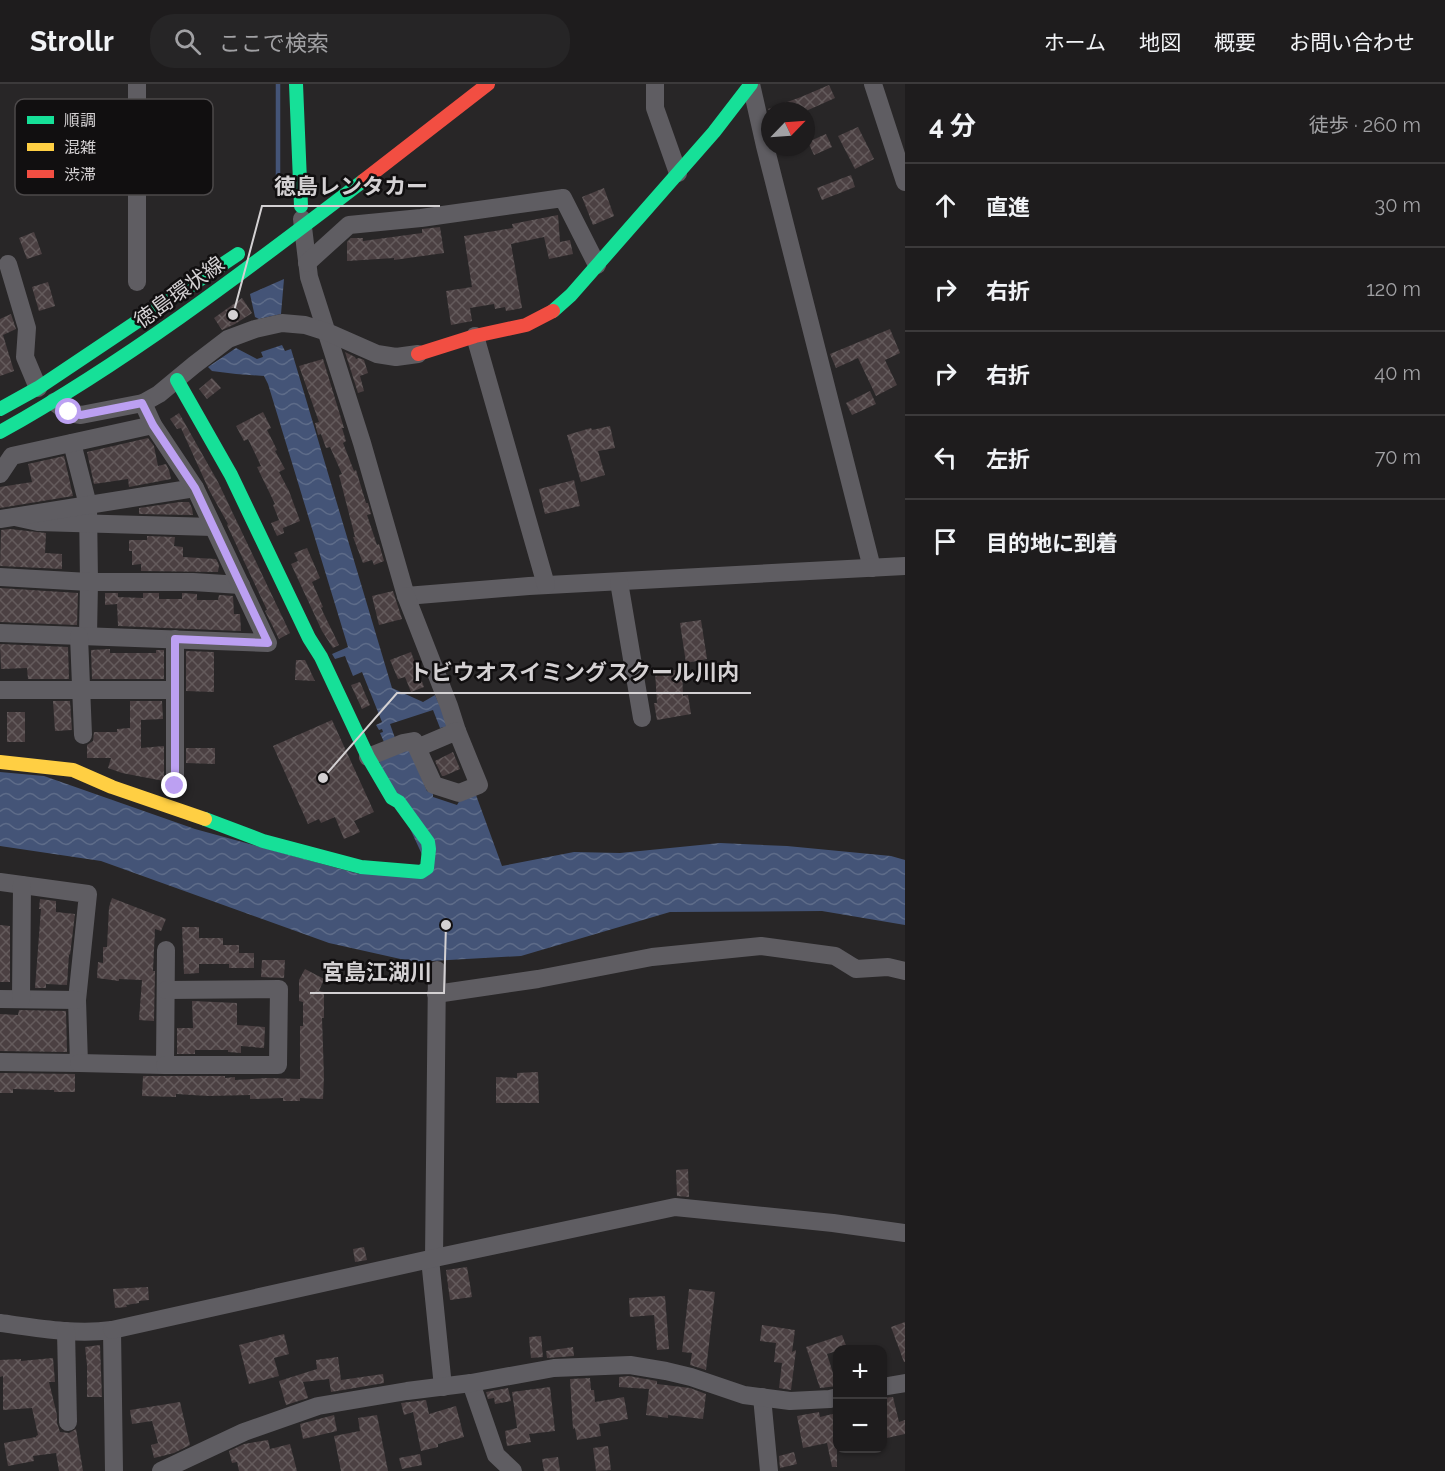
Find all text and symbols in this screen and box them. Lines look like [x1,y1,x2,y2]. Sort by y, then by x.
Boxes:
search box [150,14,570,68]
text: Strollr [30,25,114,58]
icon: search [171,25,204,58]
text: ここで検索 [219,30,329,56]
text: ホーム [1044,30,1106,55]
text: 地図 [1139,30,1181,55]
text: 概要 [1214,30,1256,55]
text: お問い合わせ [1289,30,1415,55]
legend [15,99,213,195]
north arrow [761,102,815,156]
text: 順調 [64,111,96,130]
text: 4 分 [929,111,976,141]
text: 徒歩 · 260 m [1309,113,1421,137]
text: 混雑 [64,138,96,157]
text: 渋滞 [64,165,96,184]
callout: 徳島レンタカー [262,166,440,206]
text: 徳島レンタカー [274,173,428,199]
icon: ahead [929,189,962,222]
text: 30 m [1375,193,1421,217]
text: 直進 [986,194,1030,220]
street label: 徳島環状線 [129,251,229,333]
icon: right [929,273,962,306]
text: 120 m [1366,277,1421,301]
text: 右折 [986,278,1030,304]
icon: right [929,357,962,390]
text: 40 m [1374,361,1421,385]
text: 右折 [986,362,1030,388]
route start [55,398,81,424]
icon: left [929,441,962,474]
text: 70 m [1375,445,1421,469]
text: 左折 [986,446,1030,472]
icon: arrive [929,525,962,558]
text: 目的地に到着 [986,530,1118,556]
callout: トビウオスイミングスクール川内 [397,653,751,693]
text: トビウオスイミングスクール川内 [409,659,739,685]
route end [161,772,187,798]
callout: 宮島江湖川 [310,953,444,993]
text: 宮島江湖川 [322,959,432,985]
map controls [833,1345,887,1453]
button: + [833,1345,887,1399]
button: − [833,1399,887,1453]

